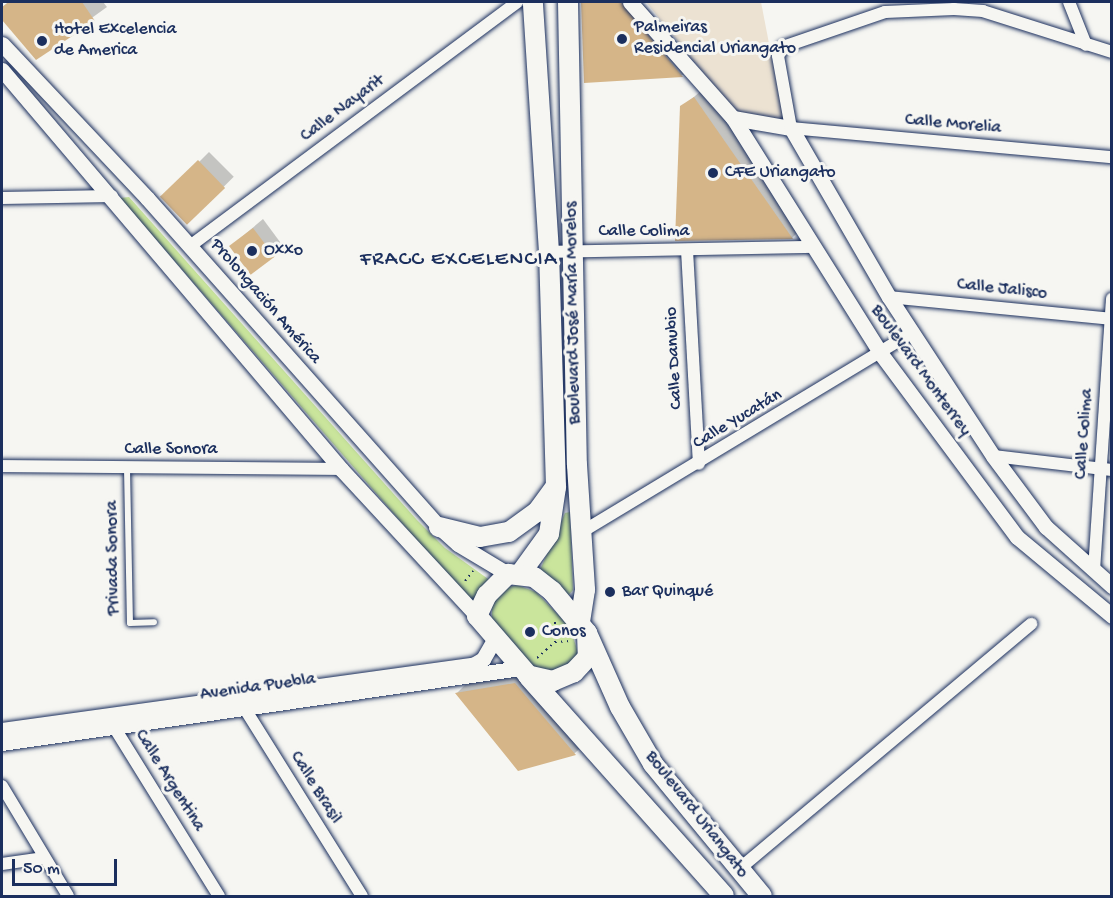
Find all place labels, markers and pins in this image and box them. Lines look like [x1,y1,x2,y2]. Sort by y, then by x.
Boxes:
place label: Palmeiras Residencial Uriangato [634,18,796,60]
place label: Hotel Excelencia de America [54,20,176,63]
marker: Palmeiras Residencial Uriangato [615,32,629,46]
marker: Hotel Excelencia de America [35,34,49,48]
place label: CFE Uriangato [725,162,836,184]
marker: CFE Uriangato [706,166,720,180]
place label: Oxxo [264,240,303,262]
marker: Oxxo [245,244,259,258]
place label: Bar Quinqué [622,581,713,603]
marker: Bar Quinqué [603,585,617,599]
place label: Conos [542,621,586,643]
marker: Conos [523,625,537,639]

